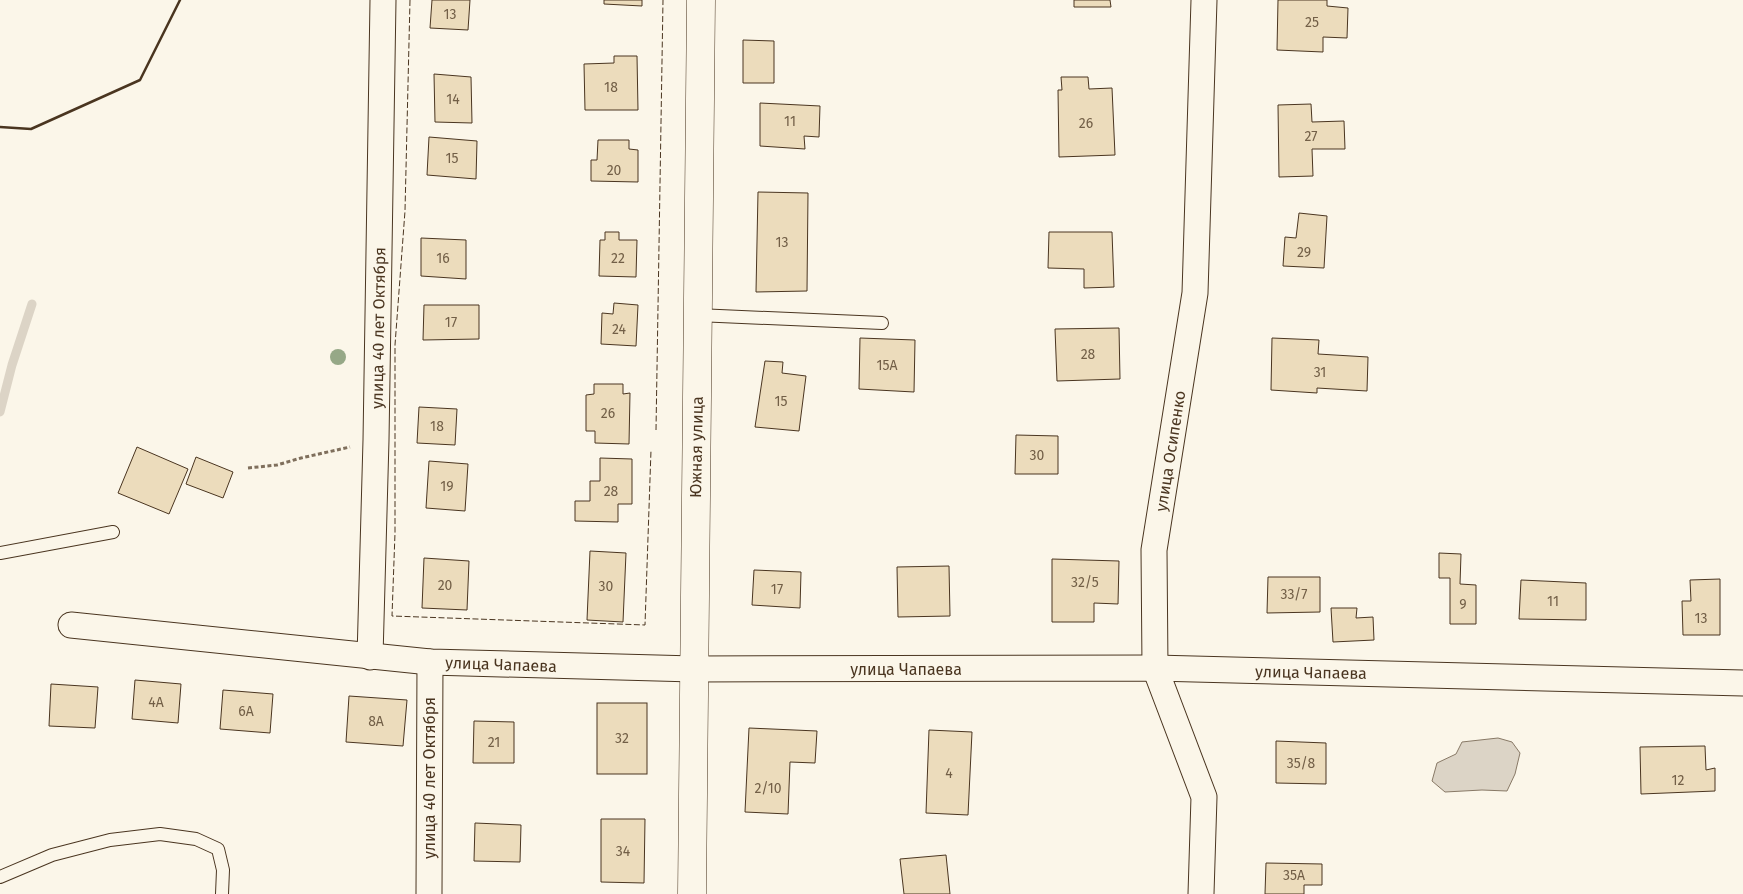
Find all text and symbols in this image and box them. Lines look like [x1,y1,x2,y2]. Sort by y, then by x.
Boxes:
house number: 13 [443,6,457,23]
house number: 25 [1305,14,1319,31]
house number: 18 [604,79,618,96]
house number: 14 [446,91,460,108]
house number: 11 [784,113,796,130]
house number: 26 [1079,115,1093,132]
house number: 27 [1304,128,1318,145]
house number: 15 [445,150,459,167]
house number: 20 [607,162,622,179]
house number: 13 [775,234,789,251]
house number: 29 [1297,244,1311,261]
street label: улица 40 лет Октября [368,247,389,409]
house number: 16 [436,250,450,267]
house number: 22 [611,250,625,267]
house number: 17 [445,314,457,331]
house number: 24 [612,321,627,338]
house number: 28 [1081,346,1096,363]
house number: 15А [876,357,898,374]
house number: 31 [1314,364,1326,381]
street label: улица Осипенко [1152,389,1189,513]
house number: 15 [774,393,788,410]
street label: Южная улица [686,396,707,498]
house number: 26 [601,405,615,422]
house number: 18 [430,418,444,435]
house number: 30 [1030,447,1045,464]
house number: 19 [440,478,454,495]
house number: 28 [604,483,619,500]
house number: 32/5 [1071,574,1099,591]
house number: 20 [438,577,453,594]
house number: 30 [599,578,614,595]
house number: 17 [771,581,783,598]
house number: 33/7 [1280,586,1308,603]
house number: 11 [1547,593,1559,610]
house number: 9 [1459,596,1467,613]
house number: 13 [1694,610,1708,627]
street label: улица Чапаева [445,653,557,676]
street label: улица Чапаева [850,660,962,679]
street label: улица Чапаева [1255,662,1367,683]
house number: 4А [148,694,164,711]
street label: улица 40 лет Октября [420,697,439,859]
house number: 6А [238,703,254,720]
house number: 8А [368,713,384,730]
house number: 32 [615,730,629,747]
house number: 21 [488,734,500,751]
house number: 35/8 [1287,755,1315,772]
house number: 4 [945,765,953,782]
house number: 12 [1672,772,1685,789]
house number: 2/10 [754,780,782,797]
house number: 34 [616,843,631,860]
house number: 35А [1283,867,1305,884]

